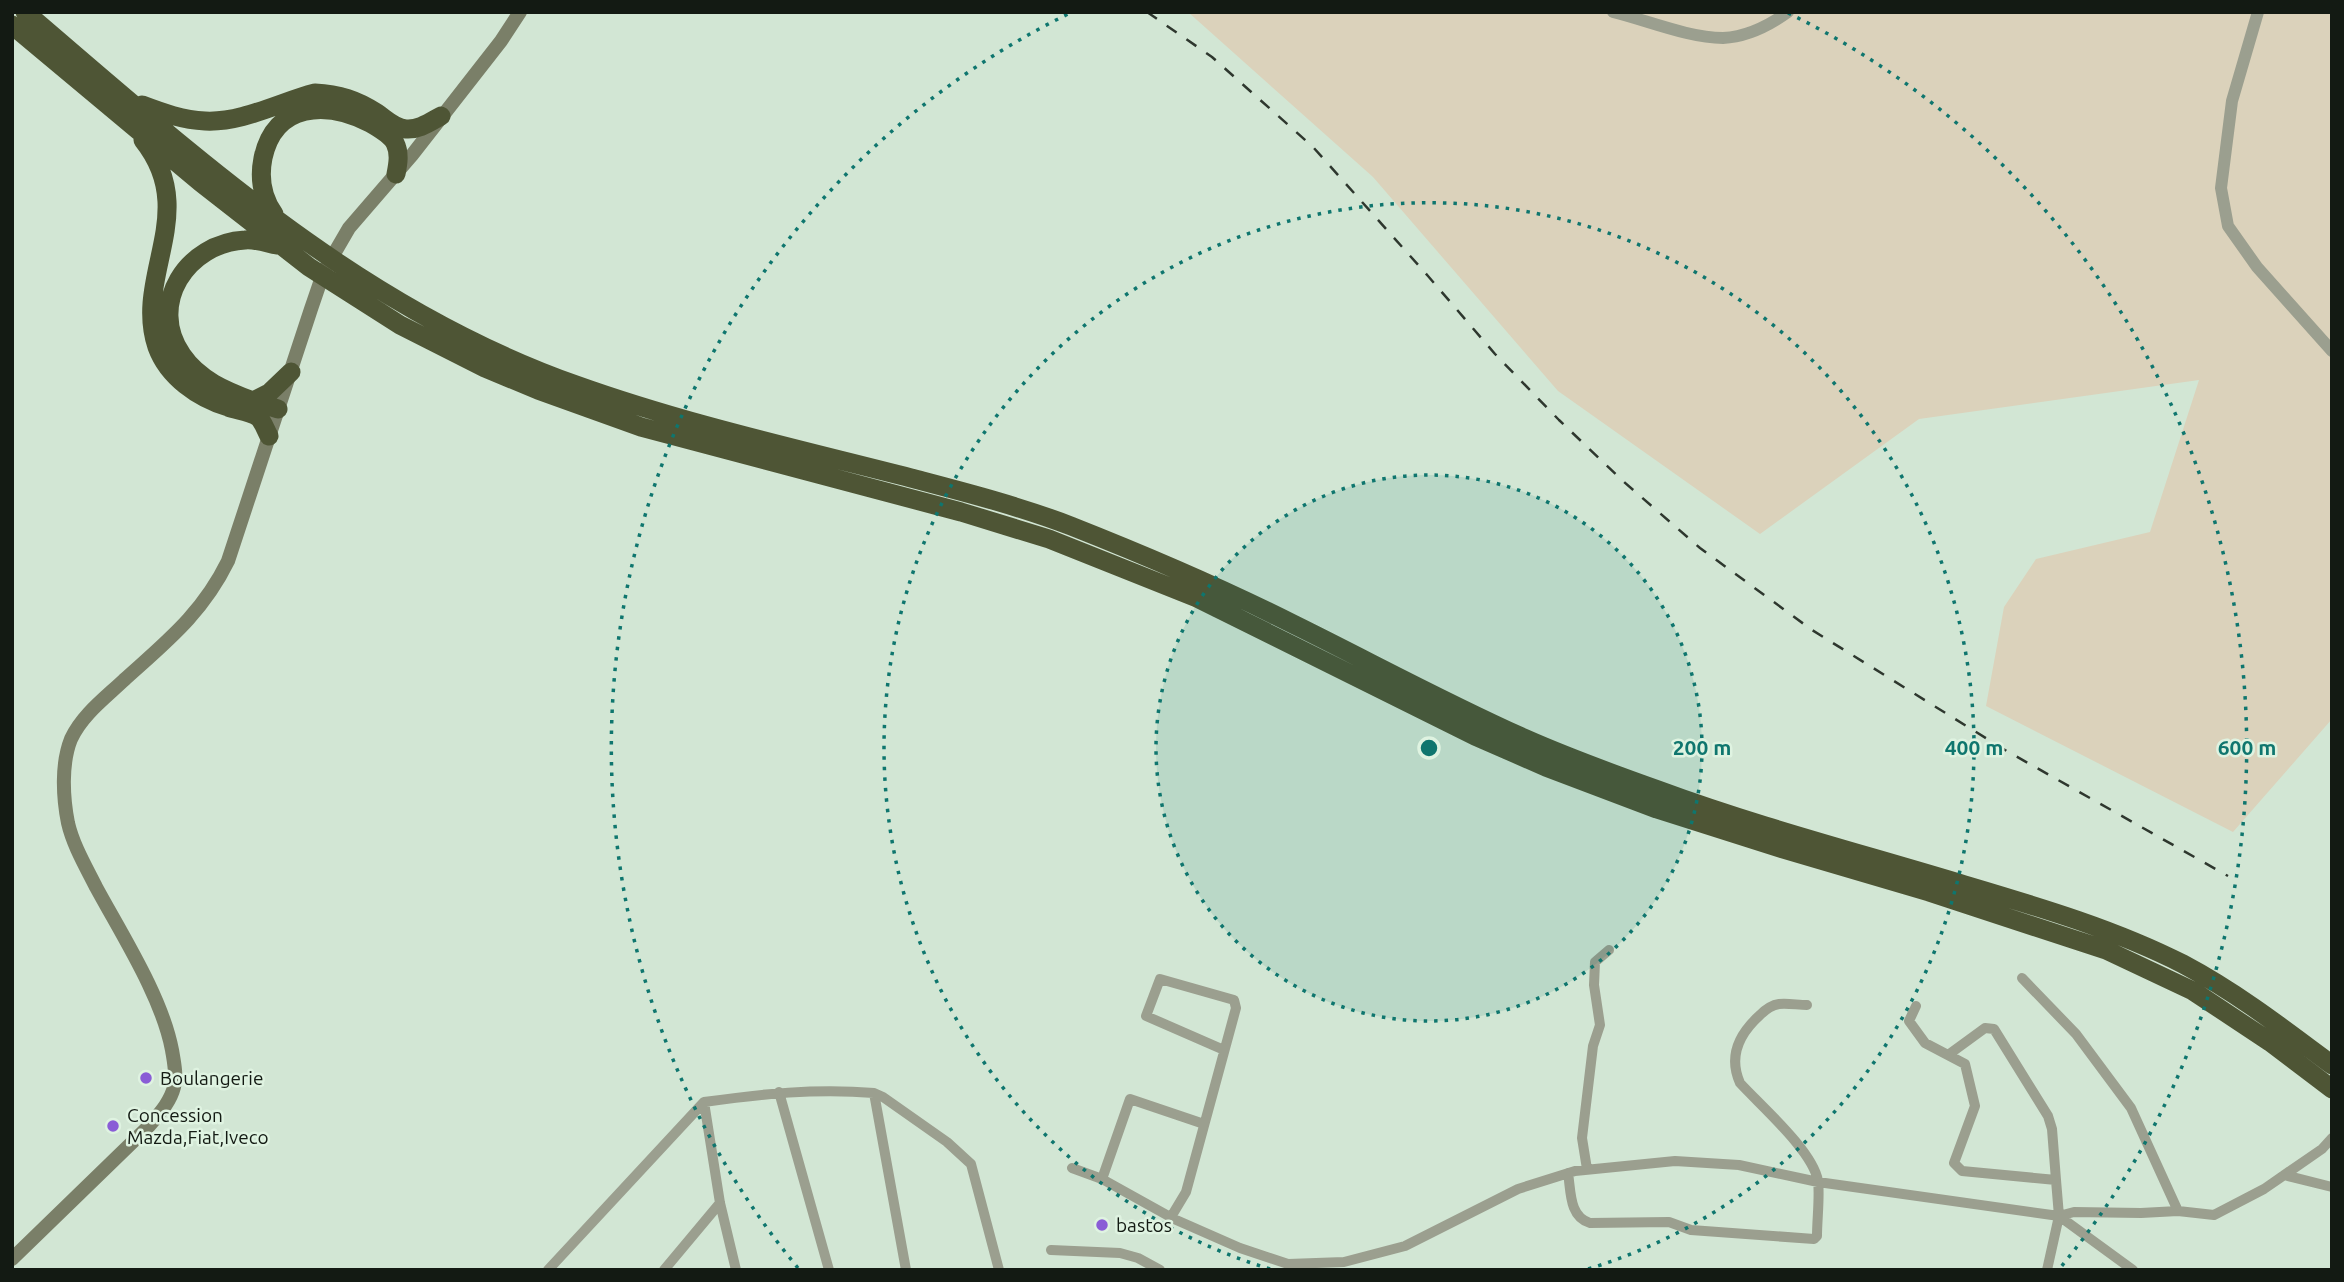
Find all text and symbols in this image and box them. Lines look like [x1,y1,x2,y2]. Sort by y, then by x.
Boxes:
text: 200 m [1673,735,1731,759]
text: 400 m [1945,735,2003,759]
text: 600 m [2218,735,2276,759]
centre of rings [1417,736,1441,760]
place label: Boulangerie [160,1067,263,1089]
marker: Boulangerie [138,1070,154,1086]
place label: Concession Mazda,Fiat,Iveco [127,1104,269,1148]
marker: Concession Mazda,Fiat,Iveco [105,1118,121,1134]
place label: bastos [1116,1214,1172,1236]
marker: bastos [1094,1217,1110,1233]

